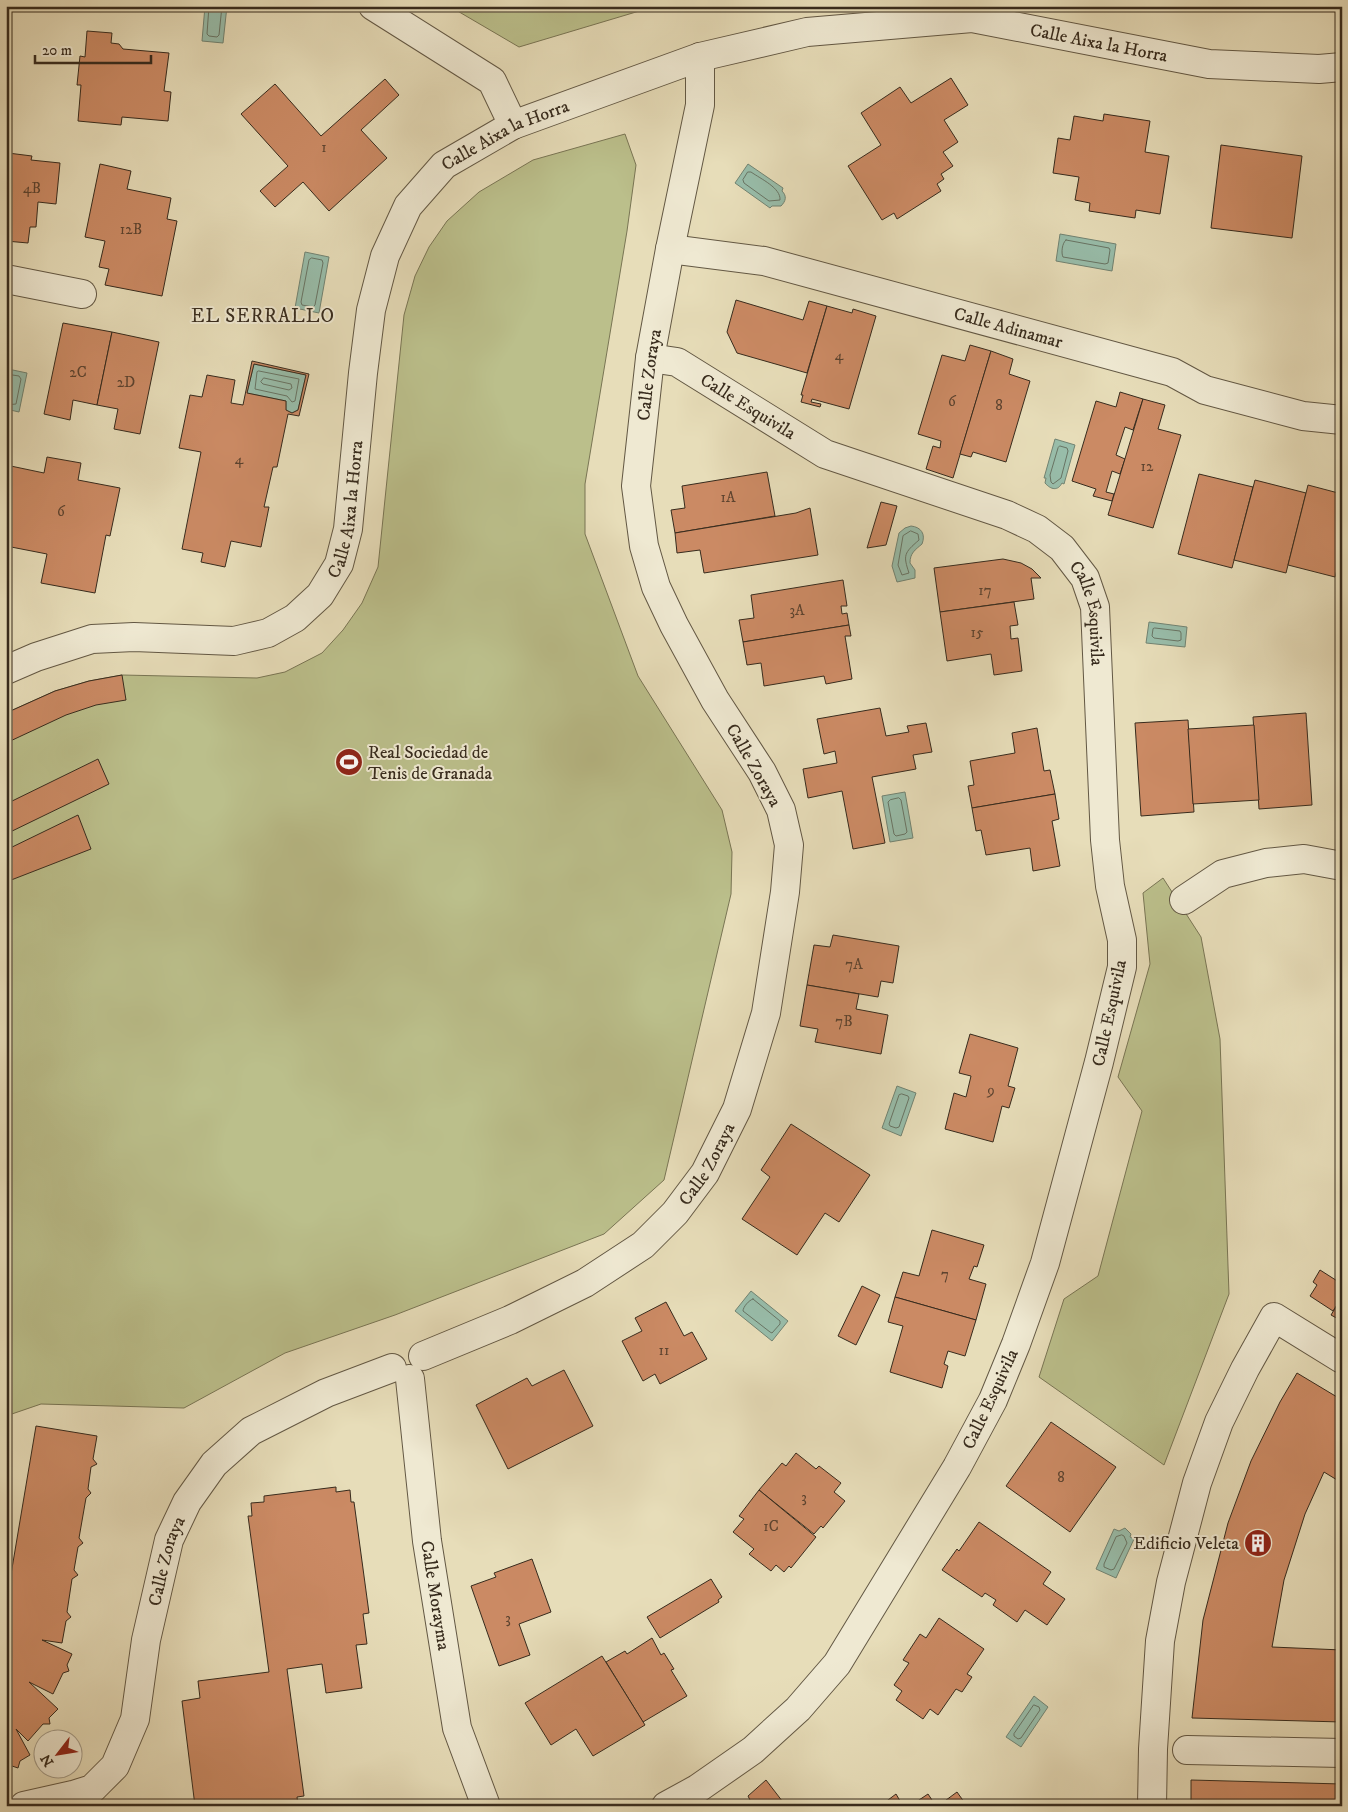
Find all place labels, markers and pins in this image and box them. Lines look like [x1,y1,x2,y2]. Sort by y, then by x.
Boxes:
place label: Real Sociedad de Tenis de Granada [368,742,492,785]
sports icon: Real Sociedad de Tenis de Granada [334,747,364,777]
building icon: Edificio Veleta [1243,1528,1273,1558]
place label: Edificio Veleta [1133,1533,1239,1555]

